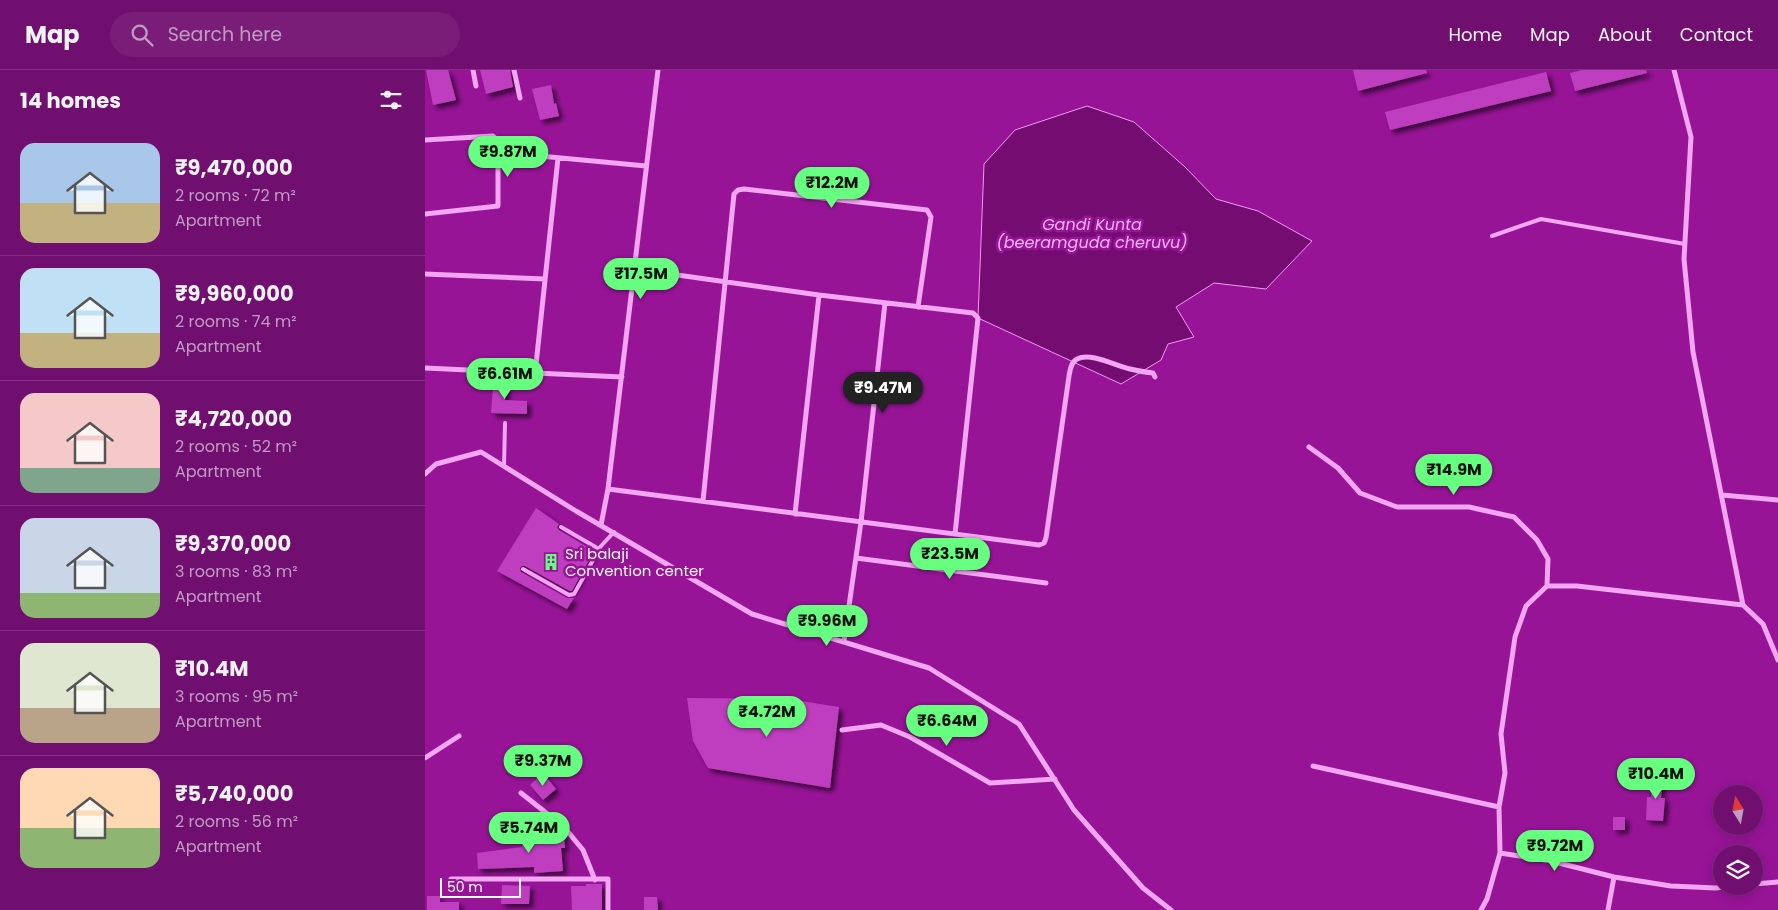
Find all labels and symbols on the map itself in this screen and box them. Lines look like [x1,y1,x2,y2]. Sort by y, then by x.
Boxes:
pin: ₹9.87M [467,136,549,178]
pin: ₹12.2M [791,166,873,209]
water label: Gandi Kunta (beeramguda cheruvu) [996,213,1188,254]
pin: ₹17.5M [600,258,682,300]
pin: ₹6.61M [464,358,546,400]
pin: ₹9.47M [842,372,924,414]
pin: ₹14.9M [1413,454,1495,496]
pin: ₹23.5M [909,538,991,580]
place label: Sri balaji Convention center [565,543,704,581]
building icon: Sri balaji Convention center [541,552,561,572]
pin: ₹9.96M [786,604,868,647]
pin: ₹4.72M [726,696,808,738]
pin: ₹6.64M [906,704,988,747]
pin: ₹9.37M [502,744,584,787]
pin: ₹10.4M [1615,758,1697,800]
north arrow [1713,785,1763,835]
pin: ₹5.74M [488,812,570,854]
pin: ₹9.72M [1514,830,1596,872]
scale bar [440,875,521,898]

